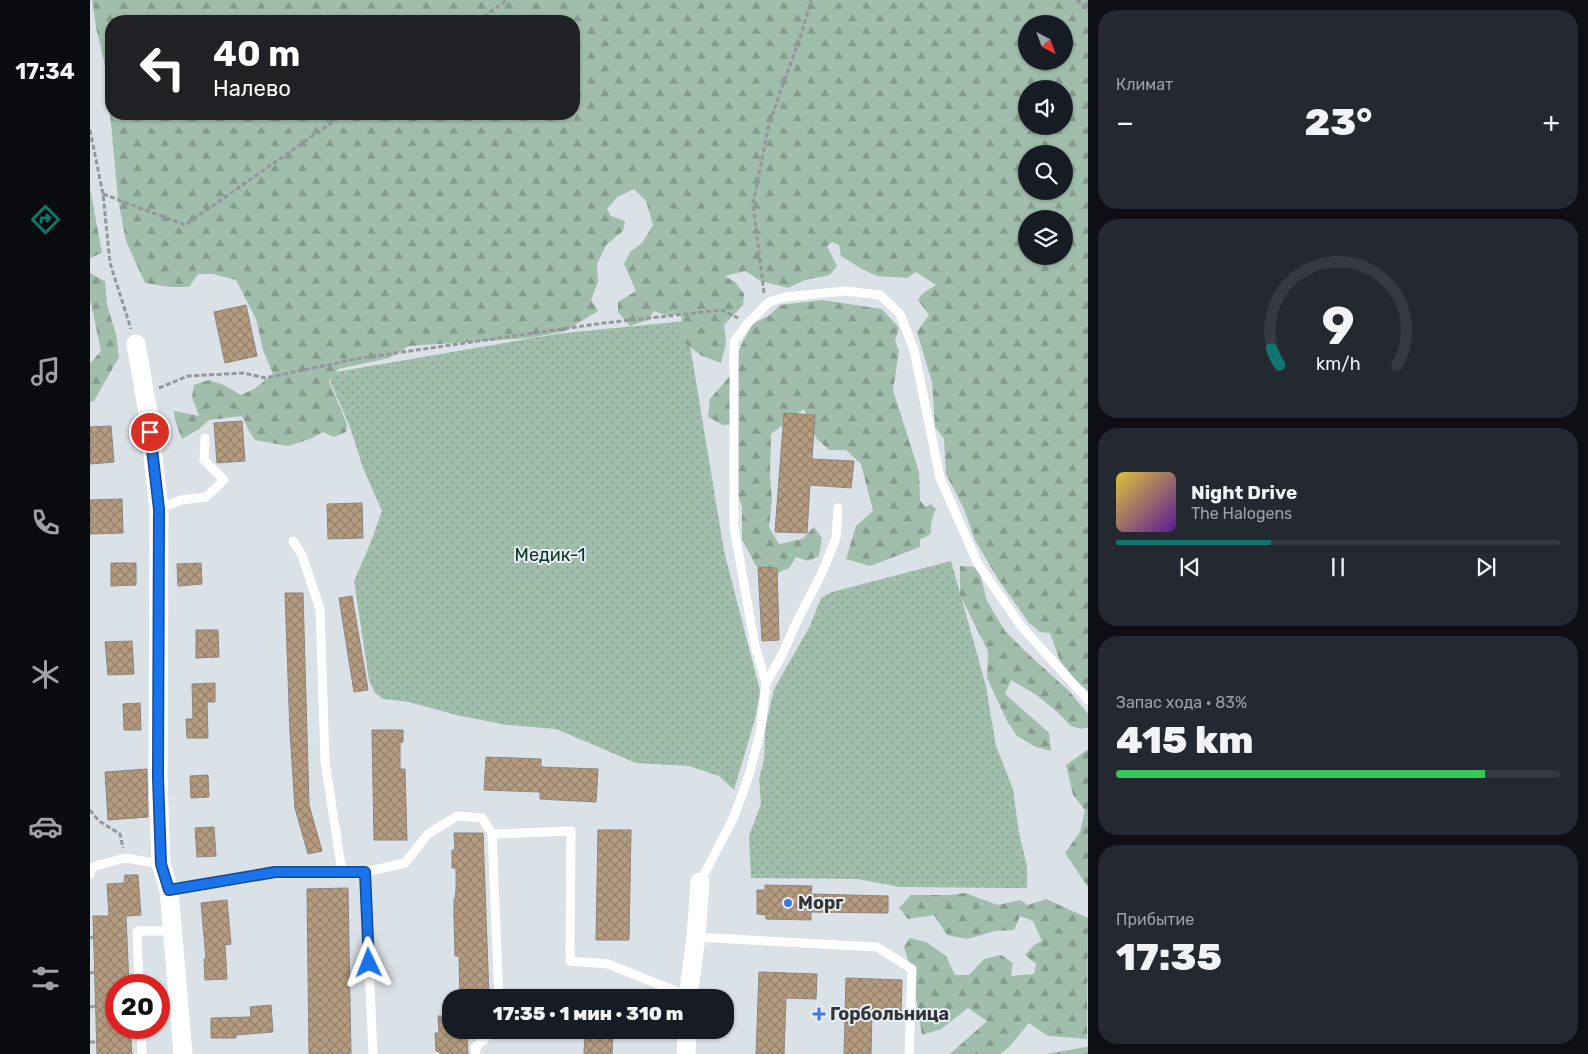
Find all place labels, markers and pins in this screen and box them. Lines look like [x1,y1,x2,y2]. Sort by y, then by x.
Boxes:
pin [129,411,171,453]
place label: Морг [798,892,844,914]
marker: Морг [782,897,794,909]
place label: Горбольница [830,1003,949,1025]
marker: Горбольница [812,1007,826,1021]

